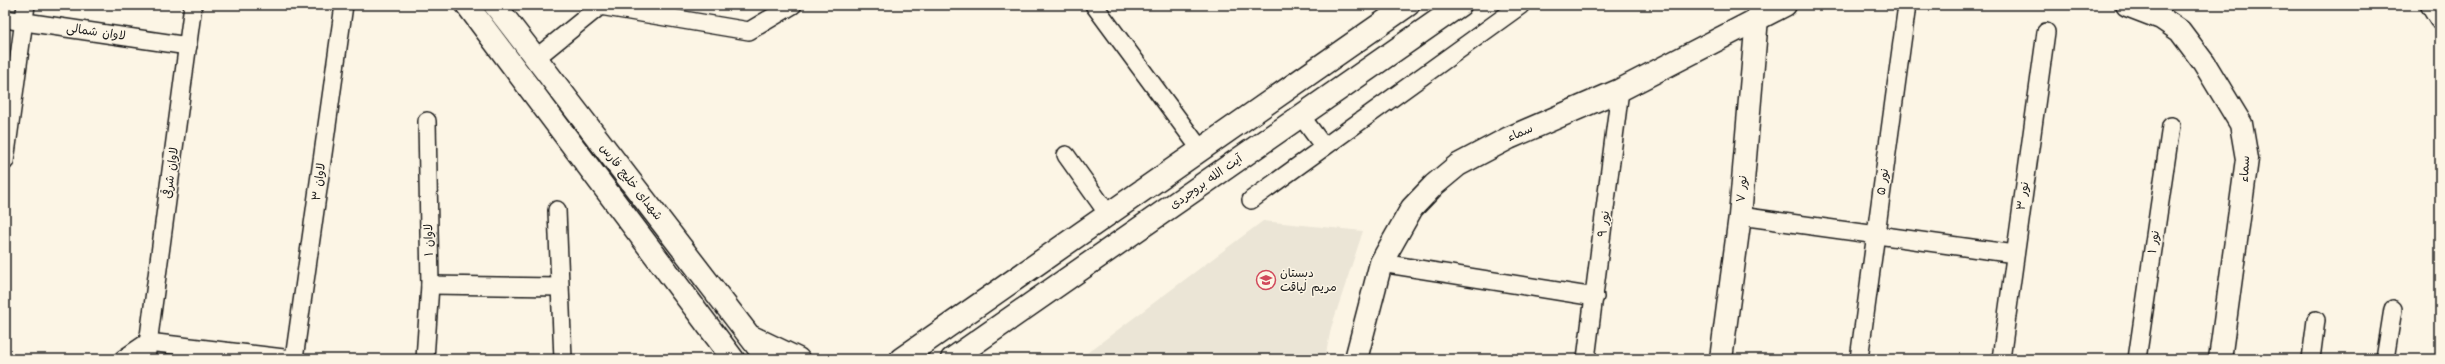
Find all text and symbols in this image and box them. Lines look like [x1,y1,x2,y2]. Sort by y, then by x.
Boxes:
street label: لاوان شمالی [65,18,127,46]
street label: سماء [1504,119,1536,147]
street label: شهدای خلیج فارس [595,139,667,225]
street label: لاوان شرقی [158,146,184,200]
street label: آیت الله بروجردی [1166,149,1247,214]
street label: سماء [2235,155,2255,183]
street label: لاوان ۳ [307,162,331,202]
street label: نور ۵ [1872,167,1894,197]
street label: نور ۷ [1731,175,1753,203]
street label: نور ۳ [2012,181,2034,211]
street label: نور ۹ [1593,210,1615,238]
street label: لاوان ۱ [419,224,439,256]
street label: نور ۱ [2143,229,2165,255]
place label: دبستان مریم لیاقت [1280,264,1337,297]
school or university icon: دبستان مریم لیاقت [1255,269,1277,291]

